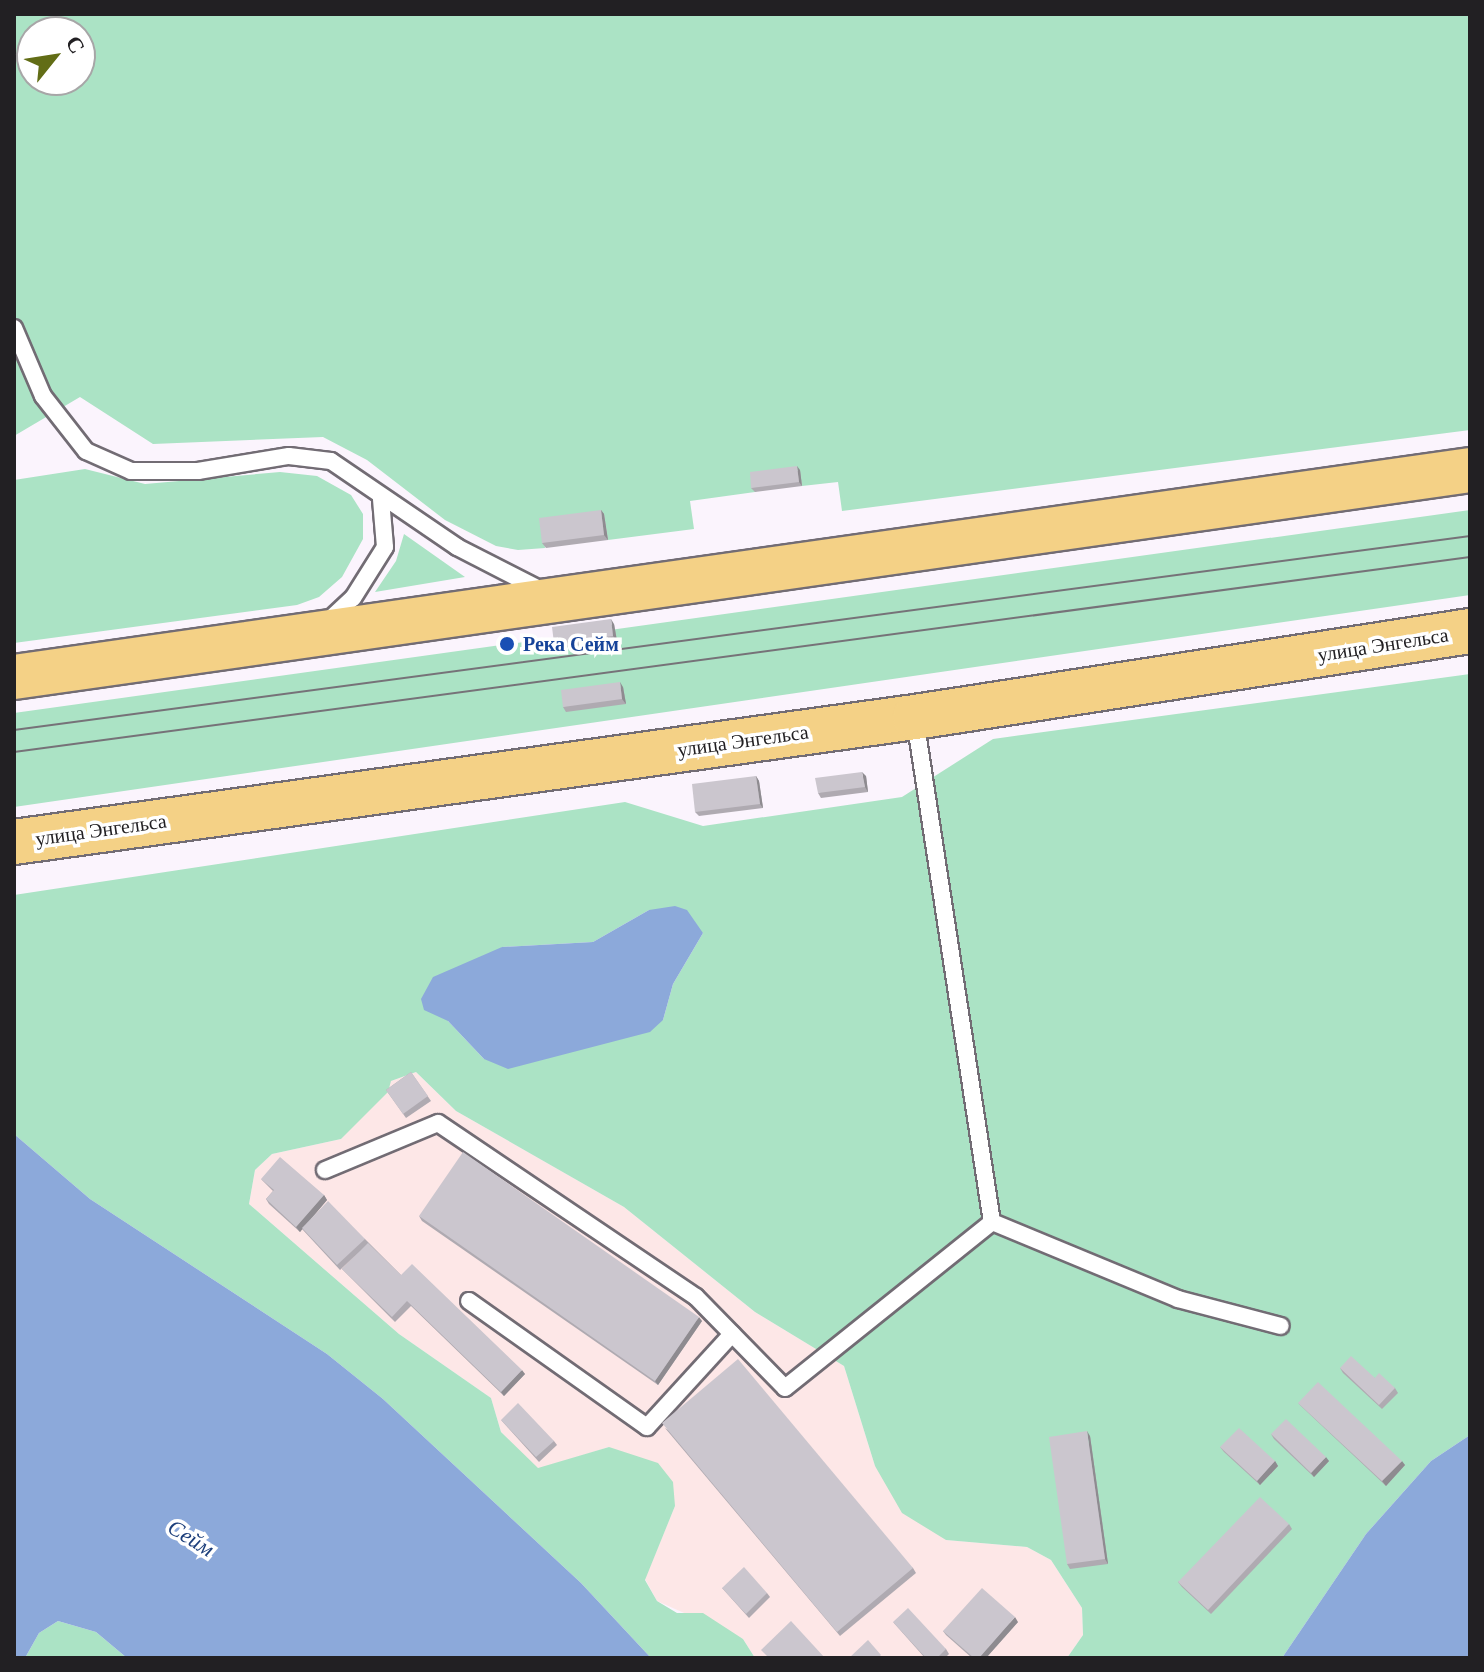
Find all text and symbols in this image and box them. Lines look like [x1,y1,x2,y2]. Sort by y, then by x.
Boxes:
north arrow [16,16,96,96]
text: С [61,32,90,58]
street label: улица Энгельса [1316,623,1450,667]
place label: Река Сейм [523,632,619,656]
marker: Река Сейм [498,635,516,653]
street label: улица Энгельса [676,720,810,762]
street label: улица Энгельса [34,809,168,851]
water label: Сейм [163,1514,219,1562]

